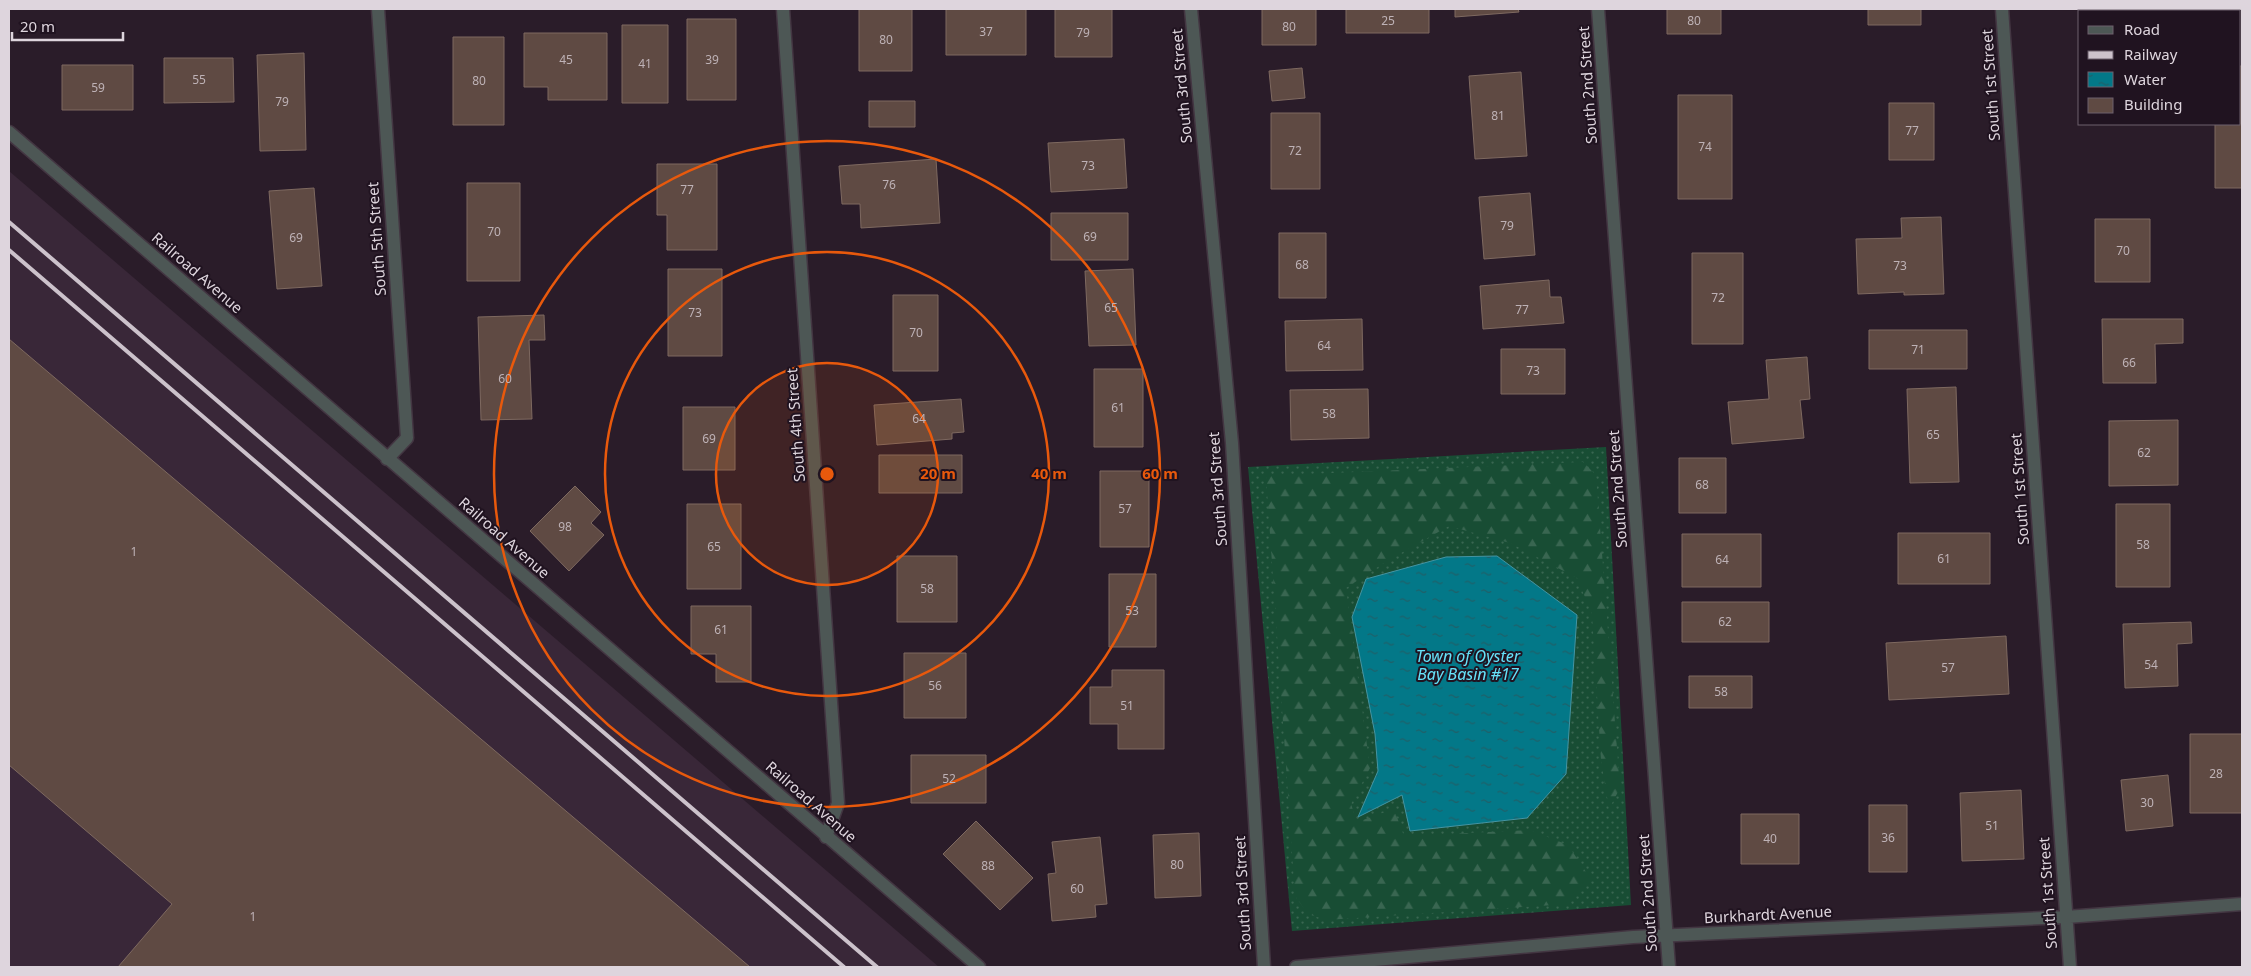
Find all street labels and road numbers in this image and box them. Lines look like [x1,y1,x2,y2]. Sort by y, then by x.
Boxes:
street label: South 2nd Street [1573,25,1601,145]
street label: South 3rd Street [1166,28,1196,144]
street label: South 1st Street [1976,28,2004,142]
street label: South 5th Street [362,181,390,297]
street label: Railroad Avenue [148,227,247,317]
street label: South 4th Street [781,367,809,483]
street label: South 2nd Street [1603,429,1631,549]
street label: South 3rd Street [1203,431,1231,547]
street label: South 1st Street [2005,432,2033,546]
street label: Railroad Avenue [455,492,554,582]
street label: Railroad Avenue [762,756,861,846]
street label: South 2nd Street [1633,833,1661,953]
street label: South 3rd Street [1229,835,1255,951]
street label: South 1st Street [2033,836,2061,950]
street label: Burkhardt Avenue [1704,901,1832,927]

